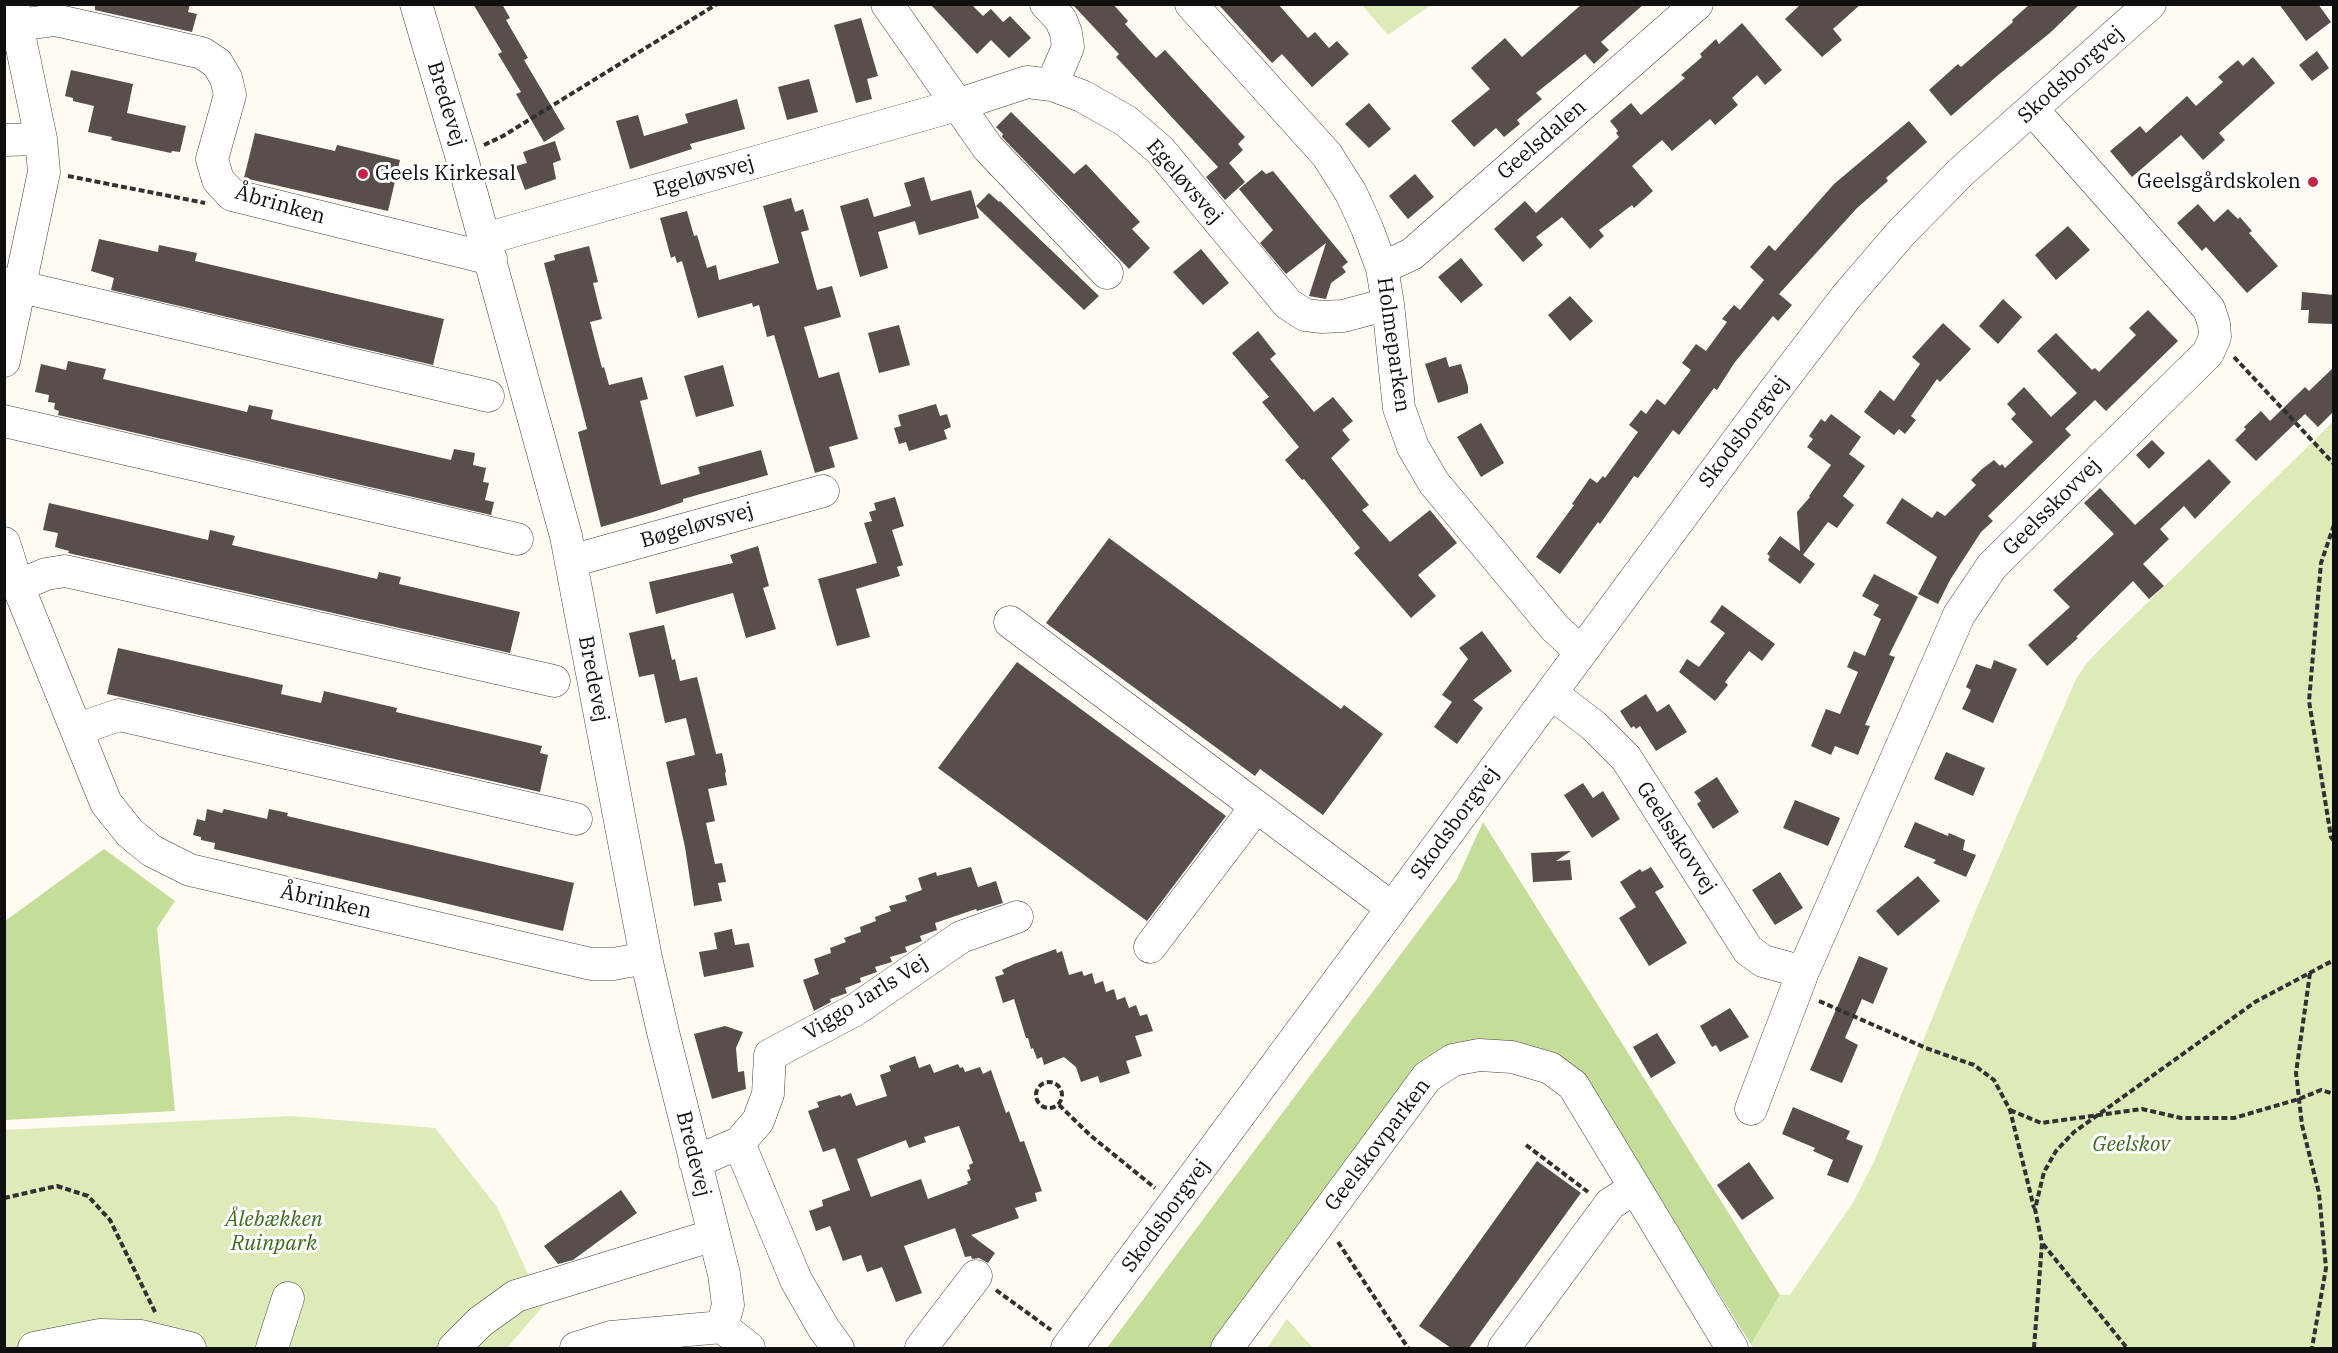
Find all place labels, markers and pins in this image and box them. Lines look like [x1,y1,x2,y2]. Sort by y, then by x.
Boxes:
place label: Geels Kirkesal [375,161,516,187]
marker: Geels Kirkesal [356,167,370,181]
place label: Geelsgårdskolen [2137,169,2301,195]
marker: Geelsgårdskolen [2306,175,2320,189]

